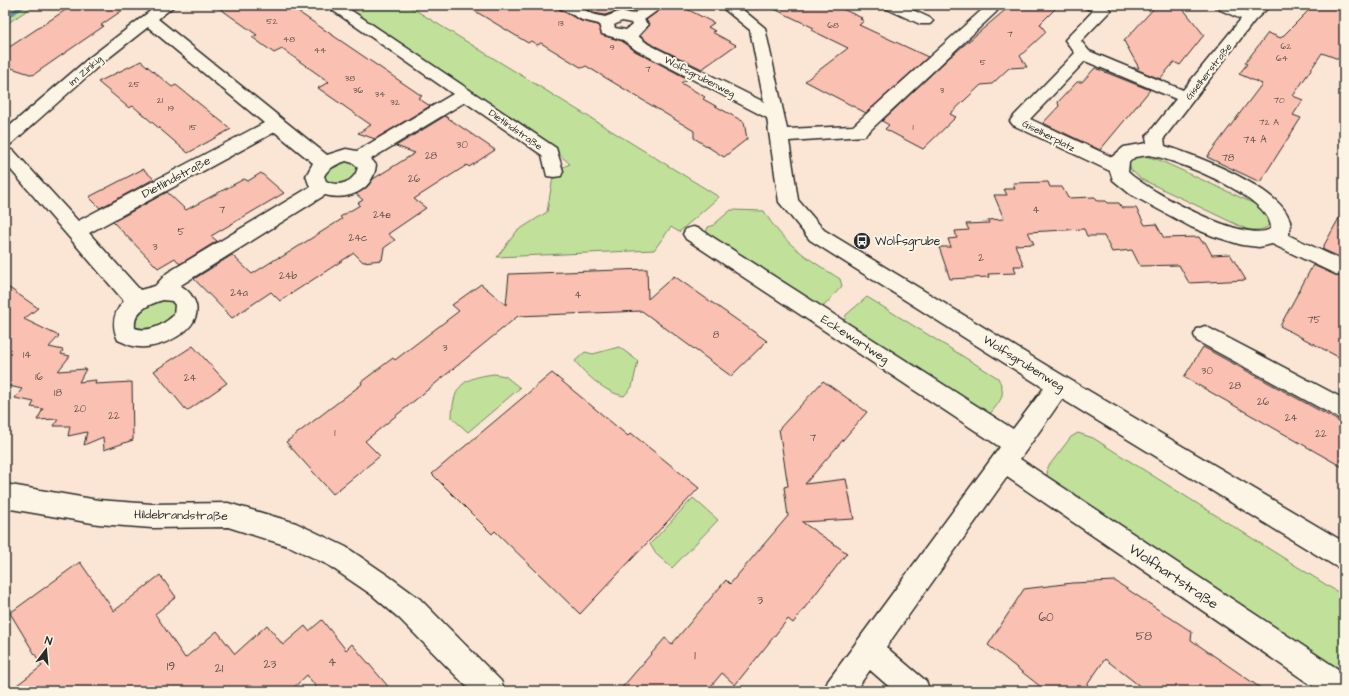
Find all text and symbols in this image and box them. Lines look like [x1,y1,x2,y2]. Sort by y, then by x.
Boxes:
house number: 52 [266,15,279,28]
house number: 13 [558,17,564,30]
house number: 68 [827,19,839,32]
house number: 7 [1007,28,1013,41]
house number: 48 [283,33,295,46]
street label: Giselherstraße [1182,40,1236,103]
house number: 62 [1281,40,1292,53]
house number: 9 [609,41,615,54]
house number: 44 [314,44,326,57]
street label: Im Zinkig [66,52,106,90]
house number: 64 [1276,52,1288,65]
street label: Wolfsgrubenweg [661,53,737,102]
house number: 5 [980,56,987,69]
house number: 7 [645,63,651,76]
house number: 38 [345,72,355,85]
house number: 25 [128,78,140,91]
house number: 36 [353,84,363,97]
house number: 3 [940,84,945,97]
house number: 34 [375,88,385,101]
house number: 21 [157,94,163,107]
house number: 70 [1273,94,1285,107]
house number: 32 [390,96,401,109]
house number: 19 [168,102,174,115]
street label: Dietlindstraße [486,106,546,154]
house number: 72 A [1259,116,1279,129]
street label: Giselherplatz [1020,117,1077,155]
house number: 15 [189,121,197,134]
house number: 1 [912,121,914,134]
house number: 74 A [1243,133,1267,147]
house number: 30 [456,138,468,152]
house number: 28 [425,149,438,163]
house number: 78 [1222,151,1235,165]
street label: Dietlindstraße [139,152,214,203]
house number: 26 [408,172,421,186]
house number: 7 [219,203,225,217]
house number: 4 [1033,203,1040,217]
house number: 24e [373,208,392,222]
house number: 5 [177,225,185,239]
house number: 24c [349,231,368,245]
bus stop icon: Wolfsgrube [852,231,872,251]
place label: Wolfsgrube [875,233,941,251]
house number: 3 [152,240,158,254]
house number: 2 [978,251,984,265]
house number: 24b [279,269,297,283]
house number: 24a [230,286,248,300]
house number: 4 [575,288,582,302]
street label: Eckewartweg [817,311,892,369]
house number: 75 [1307,313,1321,327]
house number: 8 [713,328,720,342]
street label: Wolfsgrubenweg [979,331,1068,396]
house number: 3 [442,341,448,355]
house number: 14 [23,348,31,362]
house number: 30 [1201,364,1213,378]
house number: 16 [35,370,43,384]
house number: 24 [184,371,196,385]
house number: 28 [1229,379,1242,393]
house number: 18 [54,386,62,400]
house number: 26 [1257,395,1270,409]
house number: 20 [74,402,86,416]
house number: 22 [108,409,120,423]
house number: 24 [1285,411,1297,425]
house number: 1 [334,426,336,440]
house number: 22 [1315,427,1327,441]
house number: 7 [810,431,816,445]
street label: Hildebrandstraße [134,506,229,525]
street label: Wolfhartstraße [1125,539,1223,614]
house number: 3 [757,592,763,609]
house number: 60 [1038,609,1054,626]
house number: 58 [1136,628,1152,645]
north arrow [26,630,66,670]
text: N [43,633,54,649]
house number: 1 [694,647,696,664]
house number: 4 [328,654,336,671]
house number: 23 [264,656,276,673]
house number: 19 [167,658,175,675]
house number: 21 [215,660,224,677]

